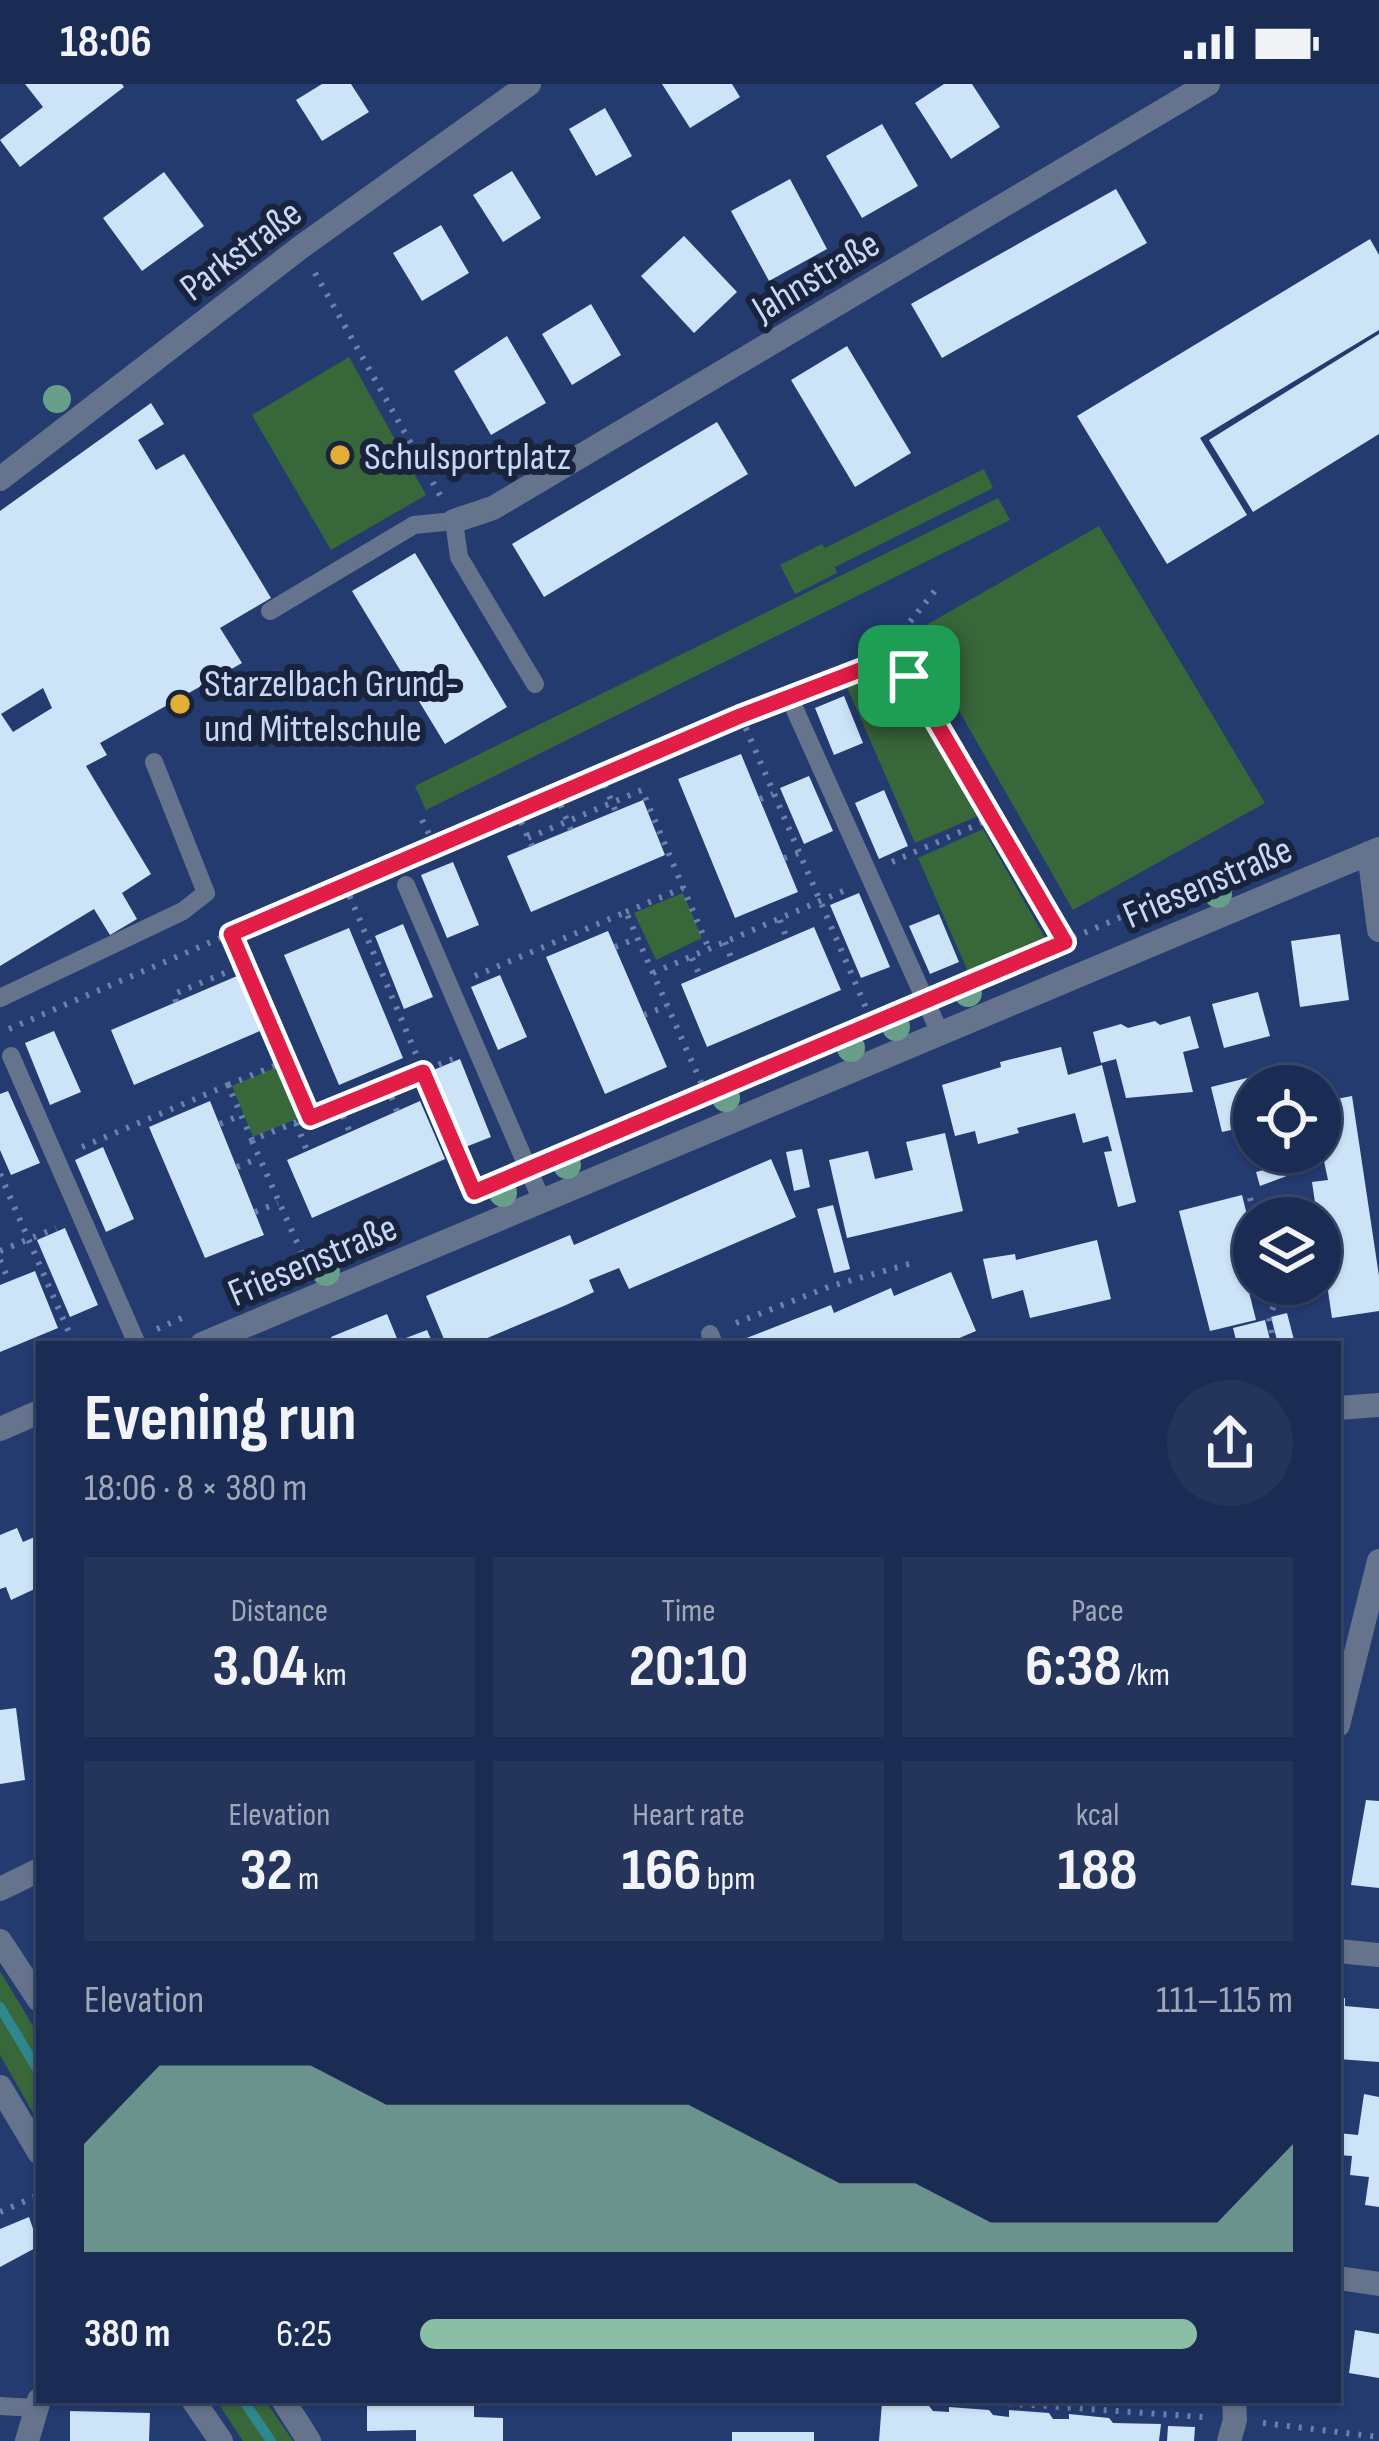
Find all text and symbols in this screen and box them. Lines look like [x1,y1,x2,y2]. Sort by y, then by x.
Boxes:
text: 18:06 [60,15,152,70]
street label: Parkstraße [171,190,312,312]
street label: Jahnstraße [743,221,888,334]
place label: Schulsportplatz [364,434,571,481]
marker: Schulsportplatz [327,442,353,468]
pin [858,625,960,727]
icon: arrive [876,643,942,709]
place label: Starzelbach Grund- und Mittelschule [204,661,459,753]
marker: Starzelbach Grund- und Mittelschule [167,691,193,717]
street label: Friesenstraße [1117,827,1299,940]
map controls [1233,1065,1341,1305]
button: locate [1233,1065,1341,1173]
button: layers [1233,1197,1341,1305]
street label: Friesenstraße [222,1205,404,1318]
text: Evening run [84,1380,357,1459]
button: share [1167,1380,1293,1506]
text: 18:06 · 8 × 380 m [84,1465,307,1512]
text: Distance [231,1591,328,1631]
text: Time [662,1591,716,1631]
text: Pace [1071,1591,1124,1631]
text: 3.04 [212,1631,308,1703]
text: 20:10 [629,1631,748,1703]
text: 6:38 [1025,1631,1122,1703]
text: km [308,1655,347,1695]
text: /km [1122,1655,1170,1695]
text: Elevation [229,1795,330,1835]
text: Heart rate [632,1795,745,1835]
text: kcal [1076,1795,1119,1835]
text: 32 [240,1835,293,1907]
text: 166 [622,1835,702,1907]
text: 188 [1057,1835,1138,1907]
text: m [293,1859,319,1899]
text: bpm [702,1859,755,1899]
text: Elevation [84,1977,204,2024]
text: 111–115 m [1156,1977,1293,2024]
text: 380 m [84,2311,170,2358]
text: 6:25 [276,2311,332,2358]

